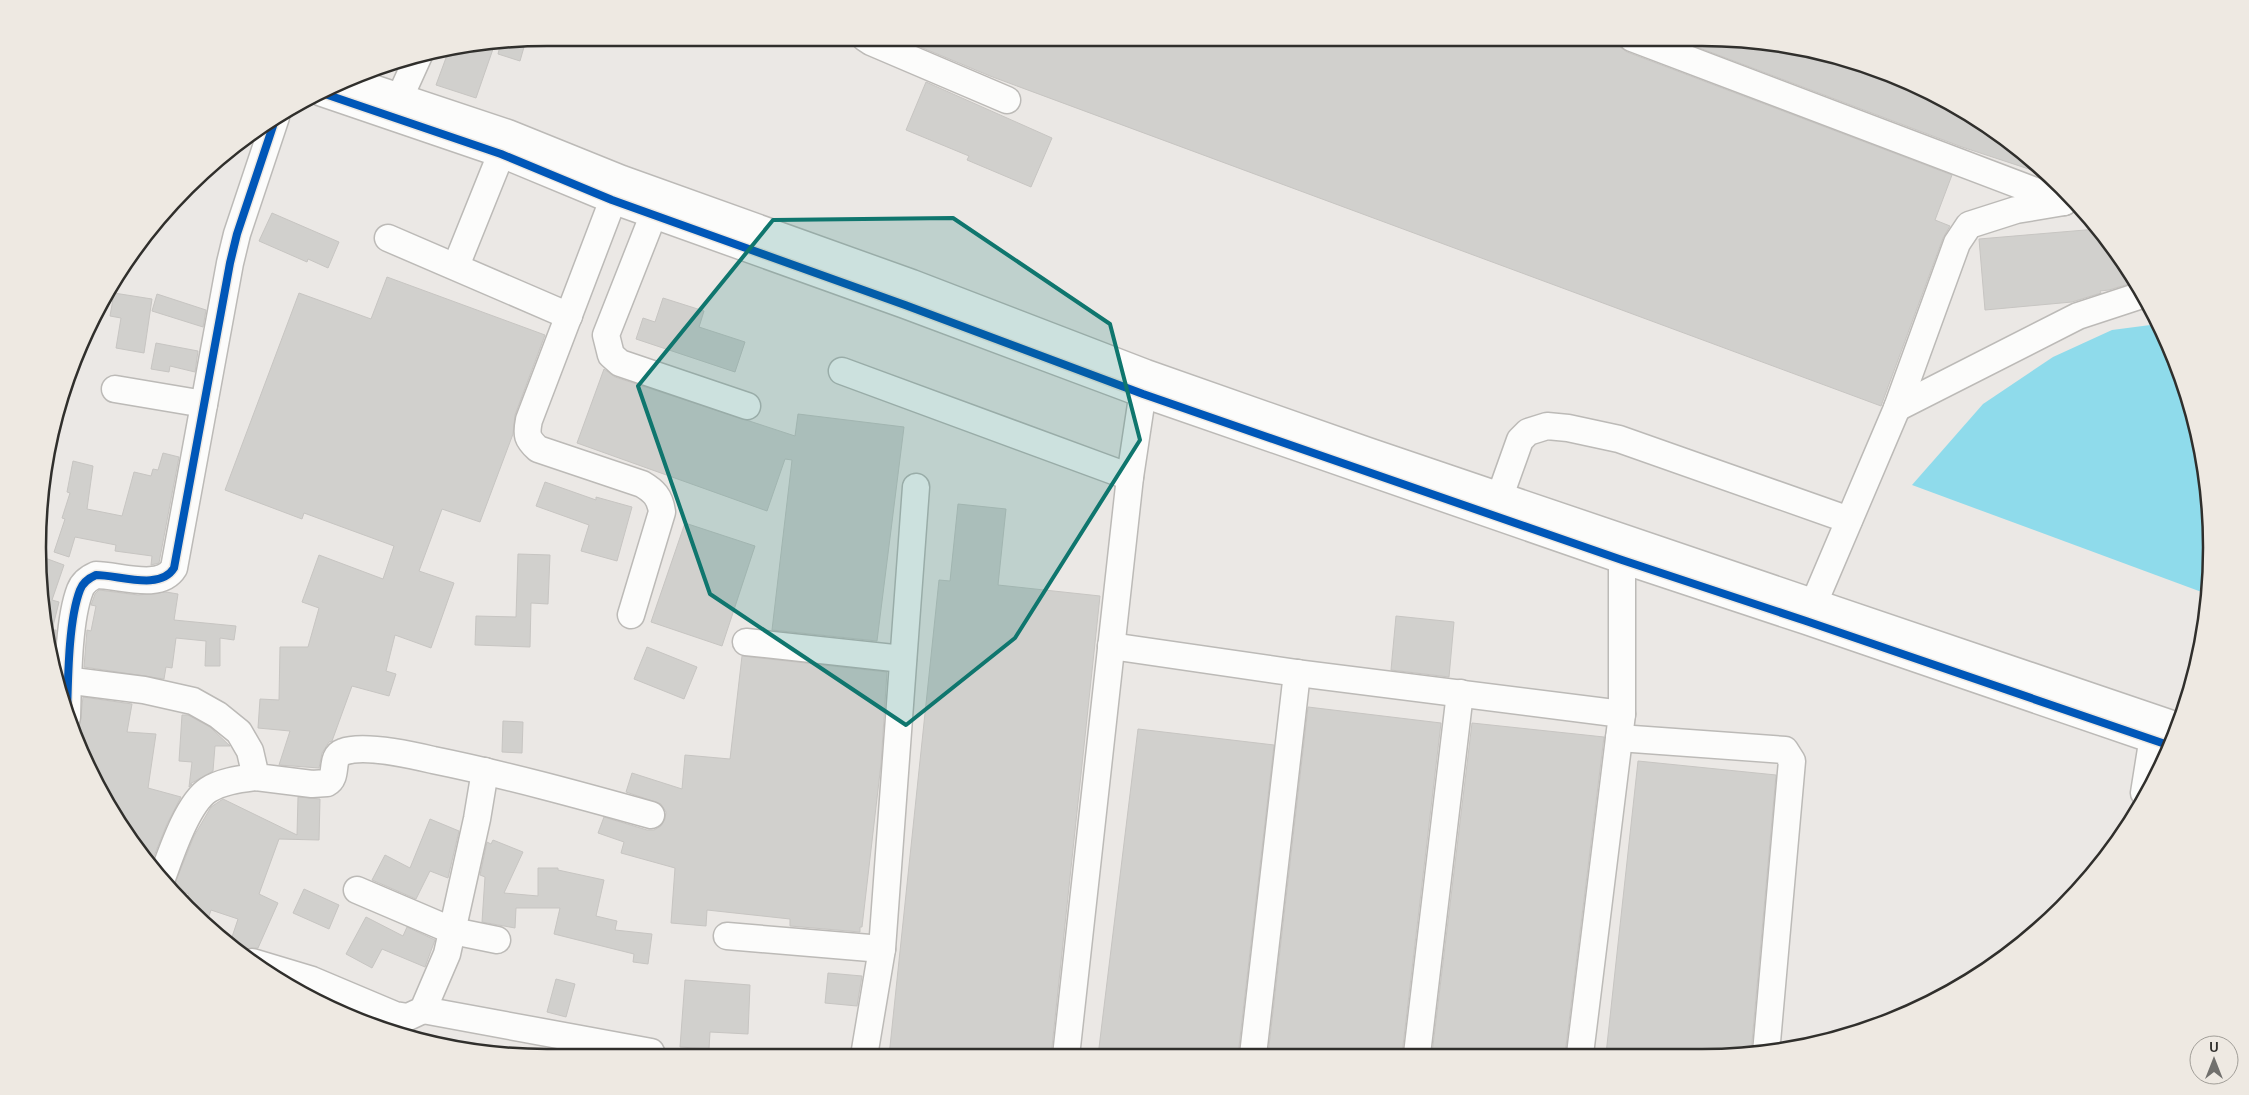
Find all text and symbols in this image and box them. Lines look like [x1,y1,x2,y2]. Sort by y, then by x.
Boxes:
north arrow [2189,1035,2239,1085]
text: U [2209,1038,2219,1056]

